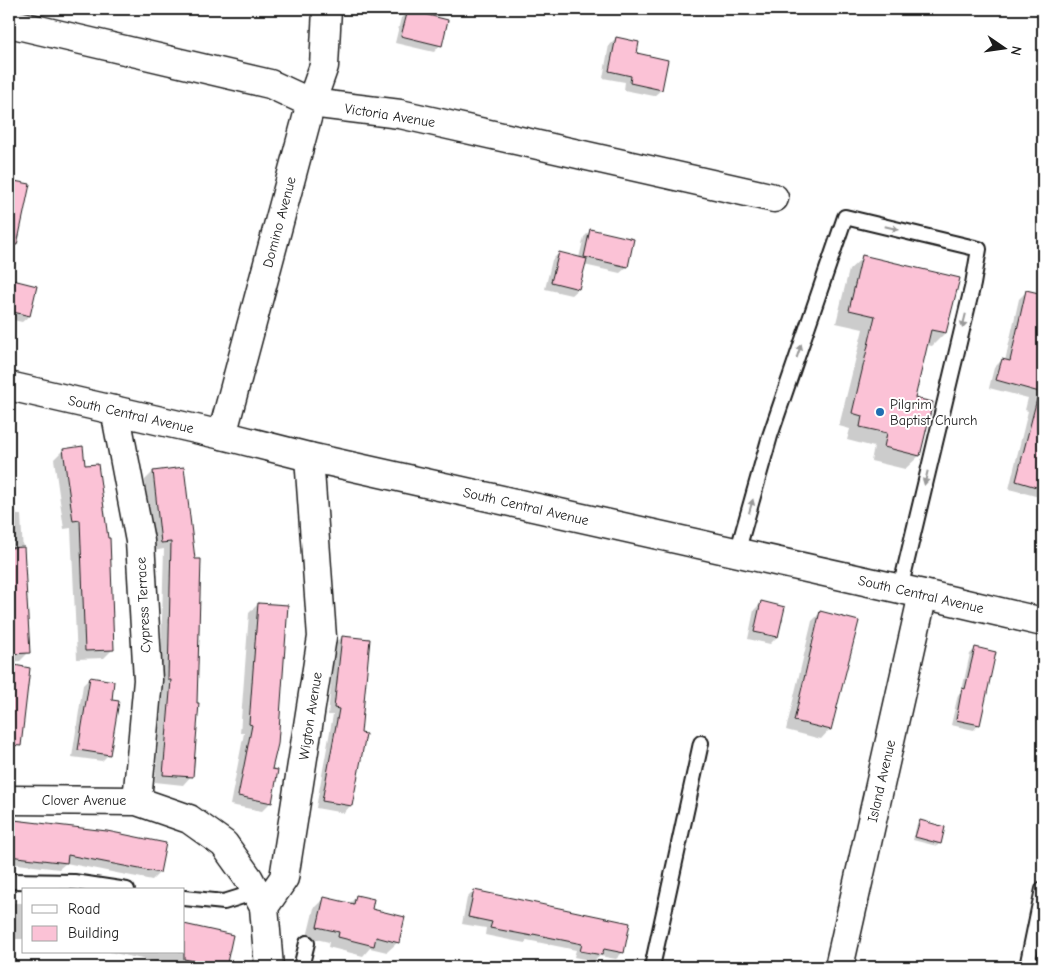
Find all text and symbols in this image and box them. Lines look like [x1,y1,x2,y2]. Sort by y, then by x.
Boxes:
north arrow [980,22,1030,72]
text: N [1007,44,1025,57]
street label: Victoria Avenue [343,100,437,131]
street label: Domino Avenue [259,175,300,269]
one-way arrow [885,224,900,232]
one-way arrow [960,313,968,328]
one-way arrow [796,343,804,358]
street label: South Central Avenue [66,392,196,437]
place label: Pilgrim Baptist Church [890,396,978,429]
marker: Pilgrim Baptist Church [874,406,886,418]
one-way arrow [922,471,930,486]
street label: South Central Avenue [461,484,591,529]
one-way arrow [747,498,755,513]
street label: Cypress Terrace [132,557,154,653]
street label: South Central Avenue [856,572,986,617]
street label: Wigton Avenue [295,671,326,761]
street label: Island Avenue [864,738,899,824]
street label: Clover Avenue [42,792,126,809]
legend [22,888,185,954]
text: Road [68,900,100,918]
text: Building [68,924,119,942]

